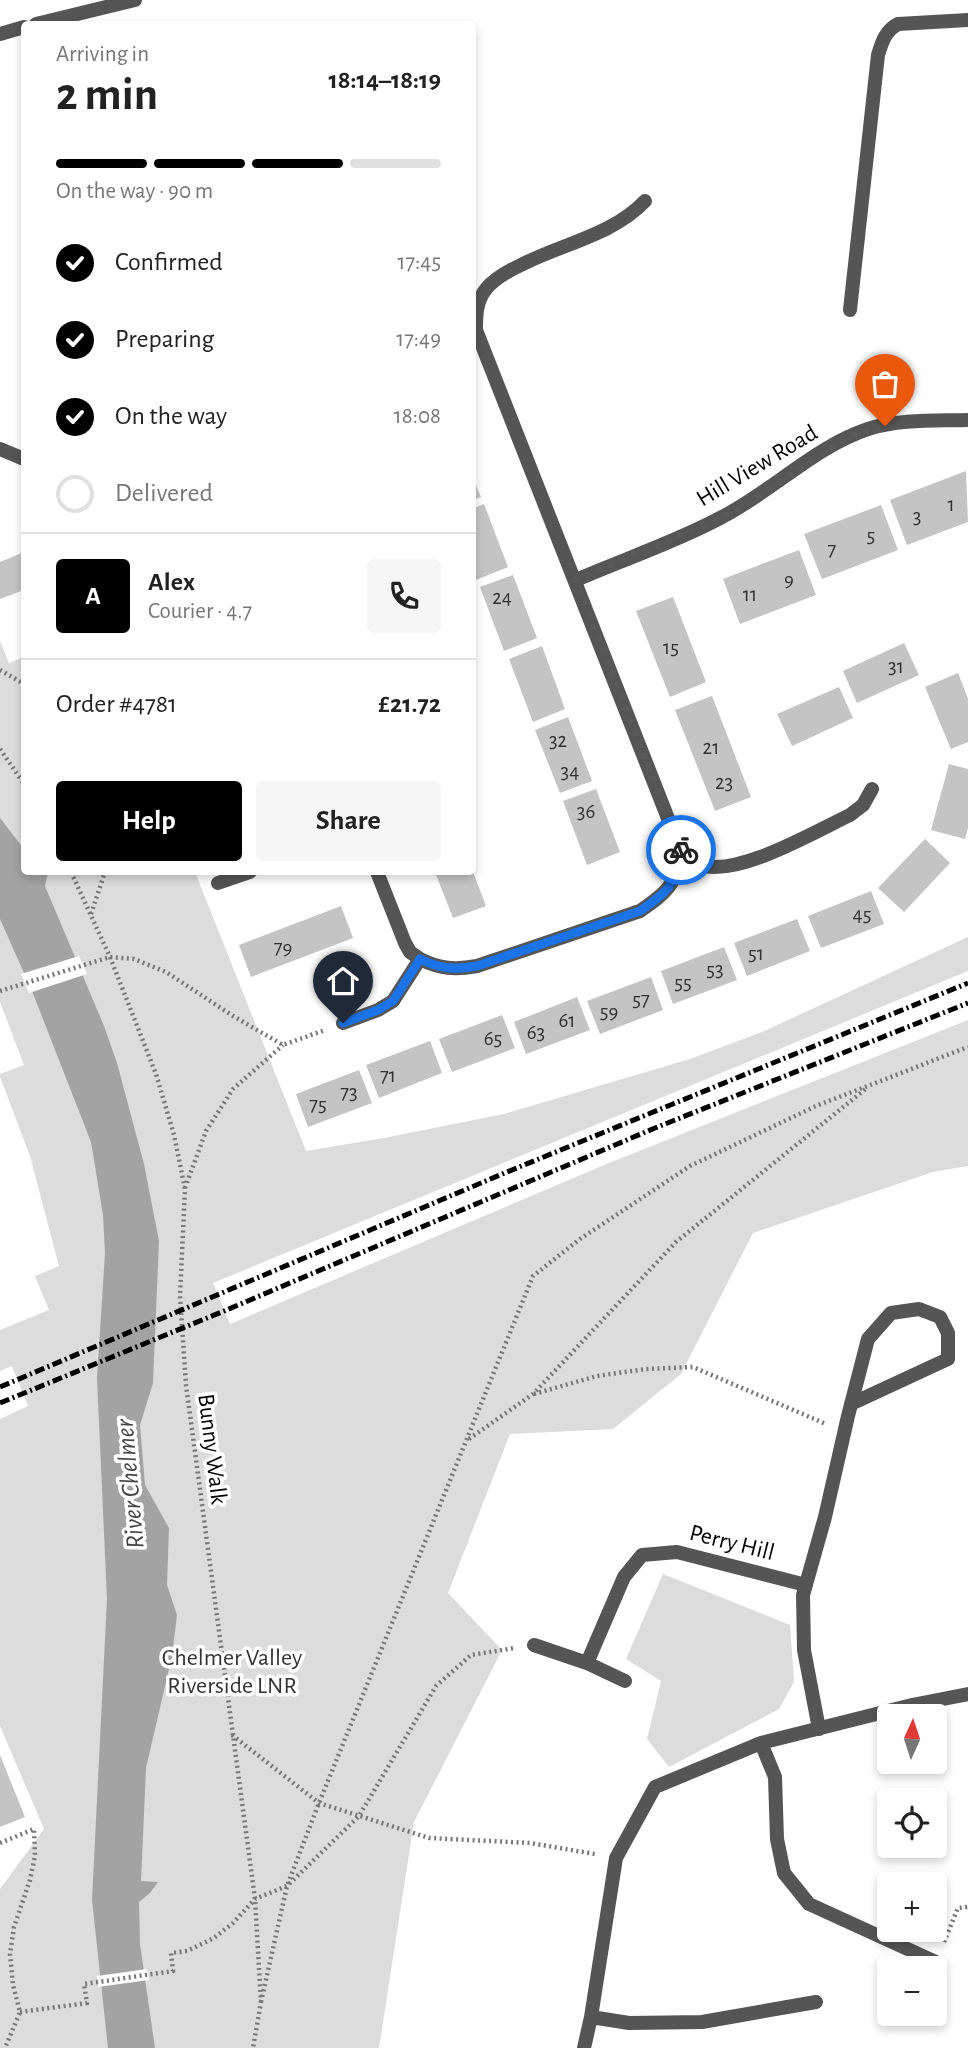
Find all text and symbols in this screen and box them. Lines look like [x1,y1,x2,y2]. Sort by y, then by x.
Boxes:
text: Arriving in [56,43,149,66]
text: 18:14–18:19 [328,67,441,93]
text: 2 min [56,72,158,118]
text: On the way · 90 m [56,180,213,203]
icon: check [56,244,94,282]
text: Confirmed [115,249,223,275]
text: 17:45 [398,251,441,274]
icon: check [56,321,94,359]
text: Preparing [115,326,214,352]
text: 17:49 [396,328,441,351]
pin [855,354,915,426]
icon: bag [866,365,904,403]
icon: check [56,398,94,436]
text: On the way [115,403,227,429]
text: 18:08 [394,405,441,428]
street label: Hill View Road [692,421,822,511]
text: Delivered [115,480,213,506]
house number: 1 [947,494,955,515]
house number: 3 [913,506,921,527]
house number: 5 [867,525,875,546]
house number: 7 [828,539,837,560]
button: phone [367,559,441,633]
text: Alex [148,569,195,595]
house number: 9 [784,569,794,590]
text: A [85,583,101,609]
house number: 11 [743,584,757,605]
house number: 24 [492,587,512,608]
text: Courier · 4.7 [148,600,252,623]
house number: 15 [663,637,679,658]
house number: 31 [888,656,904,677]
text: Order #4781 [56,691,177,717]
text: £21.72 [378,691,441,717]
house number: 32 [549,730,567,751]
house number: 21 [703,737,719,758]
house number: 34 [561,761,579,782]
house number: 23 [715,772,733,793]
button: Help [56,781,242,861]
button: Share [256,781,441,861]
house number: 36 [577,801,595,822]
courier [646,815,716,885]
icon: bike [662,831,700,869]
house number: 45 [853,904,871,925]
house number: 79 [274,937,292,958]
house number: 51 [748,943,764,964]
pin [313,951,373,1023]
house number: 53 [706,959,724,980]
icon: home [324,962,362,1000]
house number: 55 [674,972,692,993]
house number: 57 [632,989,650,1010]
house number: 59 [600,1001,618,1022]
house number: 61 [558,1010,576,1031]
house number: 63 [527,1022,545,1043]
house number: 65 [484,1028,502,1049]
house number: 71 [380,1065,396,1086]
house number: 73 [340,1082,358,1103]
house number: 75 [309,1094,327,1115]
street label: Bunny Walk [193,1392,231,1506]
water label: River Chelmer [111,1417,149,1550]
street label: Perry Hill [687,1521,777,1565]
park label: Chelmer Valley Riverside LNR [162,1646,302,1698]
north arrow [877,1704,947,1774]
map controls [877,1704,947,2026]
button: locate [877,1788,947,1858]
button: + [877,1872,947,1942]
button: − [877,1956,947,2026]

